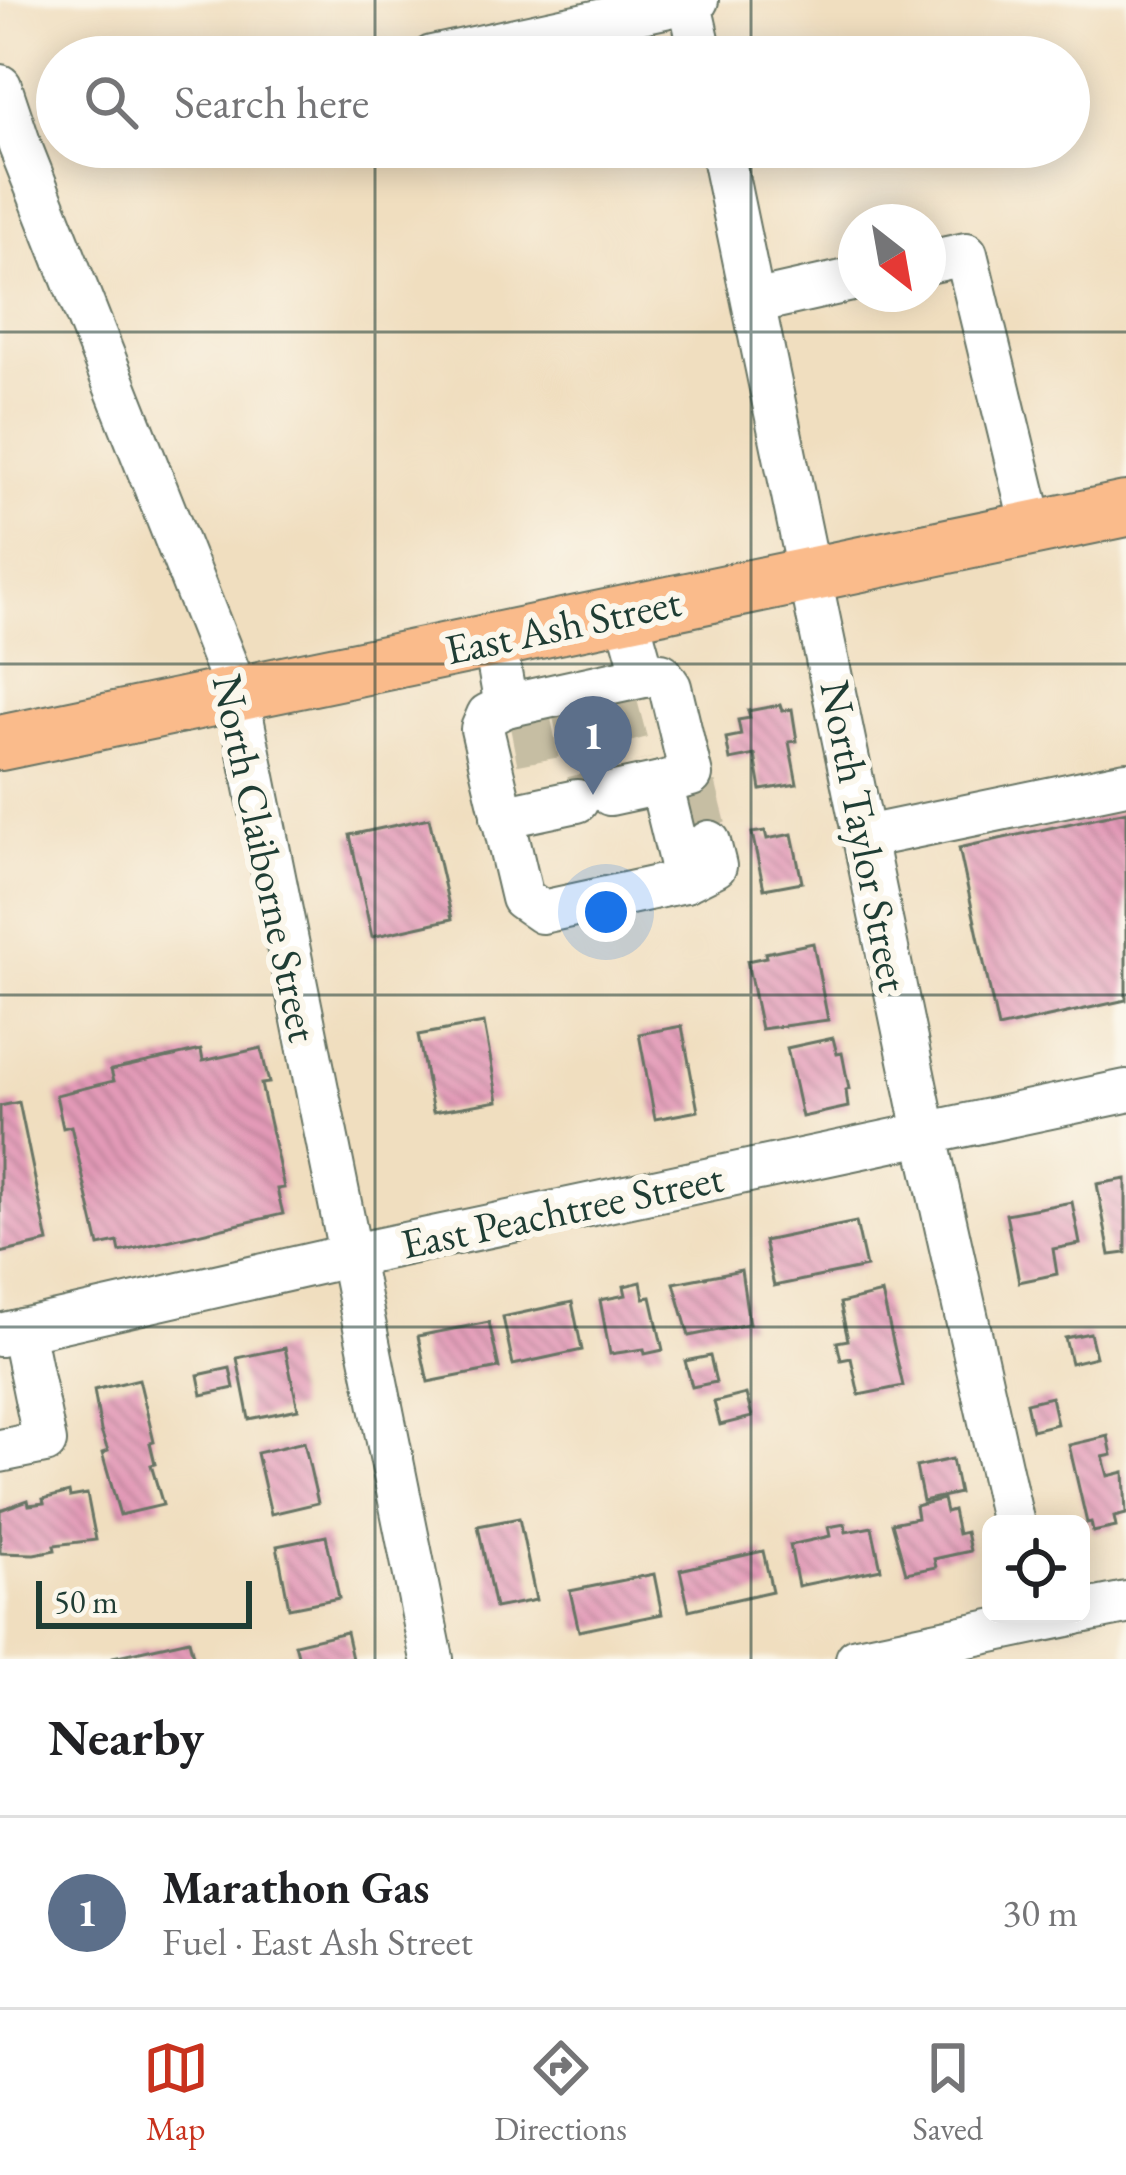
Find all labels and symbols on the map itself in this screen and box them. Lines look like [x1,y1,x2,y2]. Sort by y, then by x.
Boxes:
north arrow [838,204,946,312]
street label: East Ash Street [440,574,686,677]
street label: North Claiborne Street [200,670,331,1047]
street label: North Taylor Street [807,676,922,996]
pin: 1 [554,696,632,795]
your location [576,882,636,942]
street label: East Peachtree Street [396,1150,728,1271]
scale bar [36,1575,252,1628]

